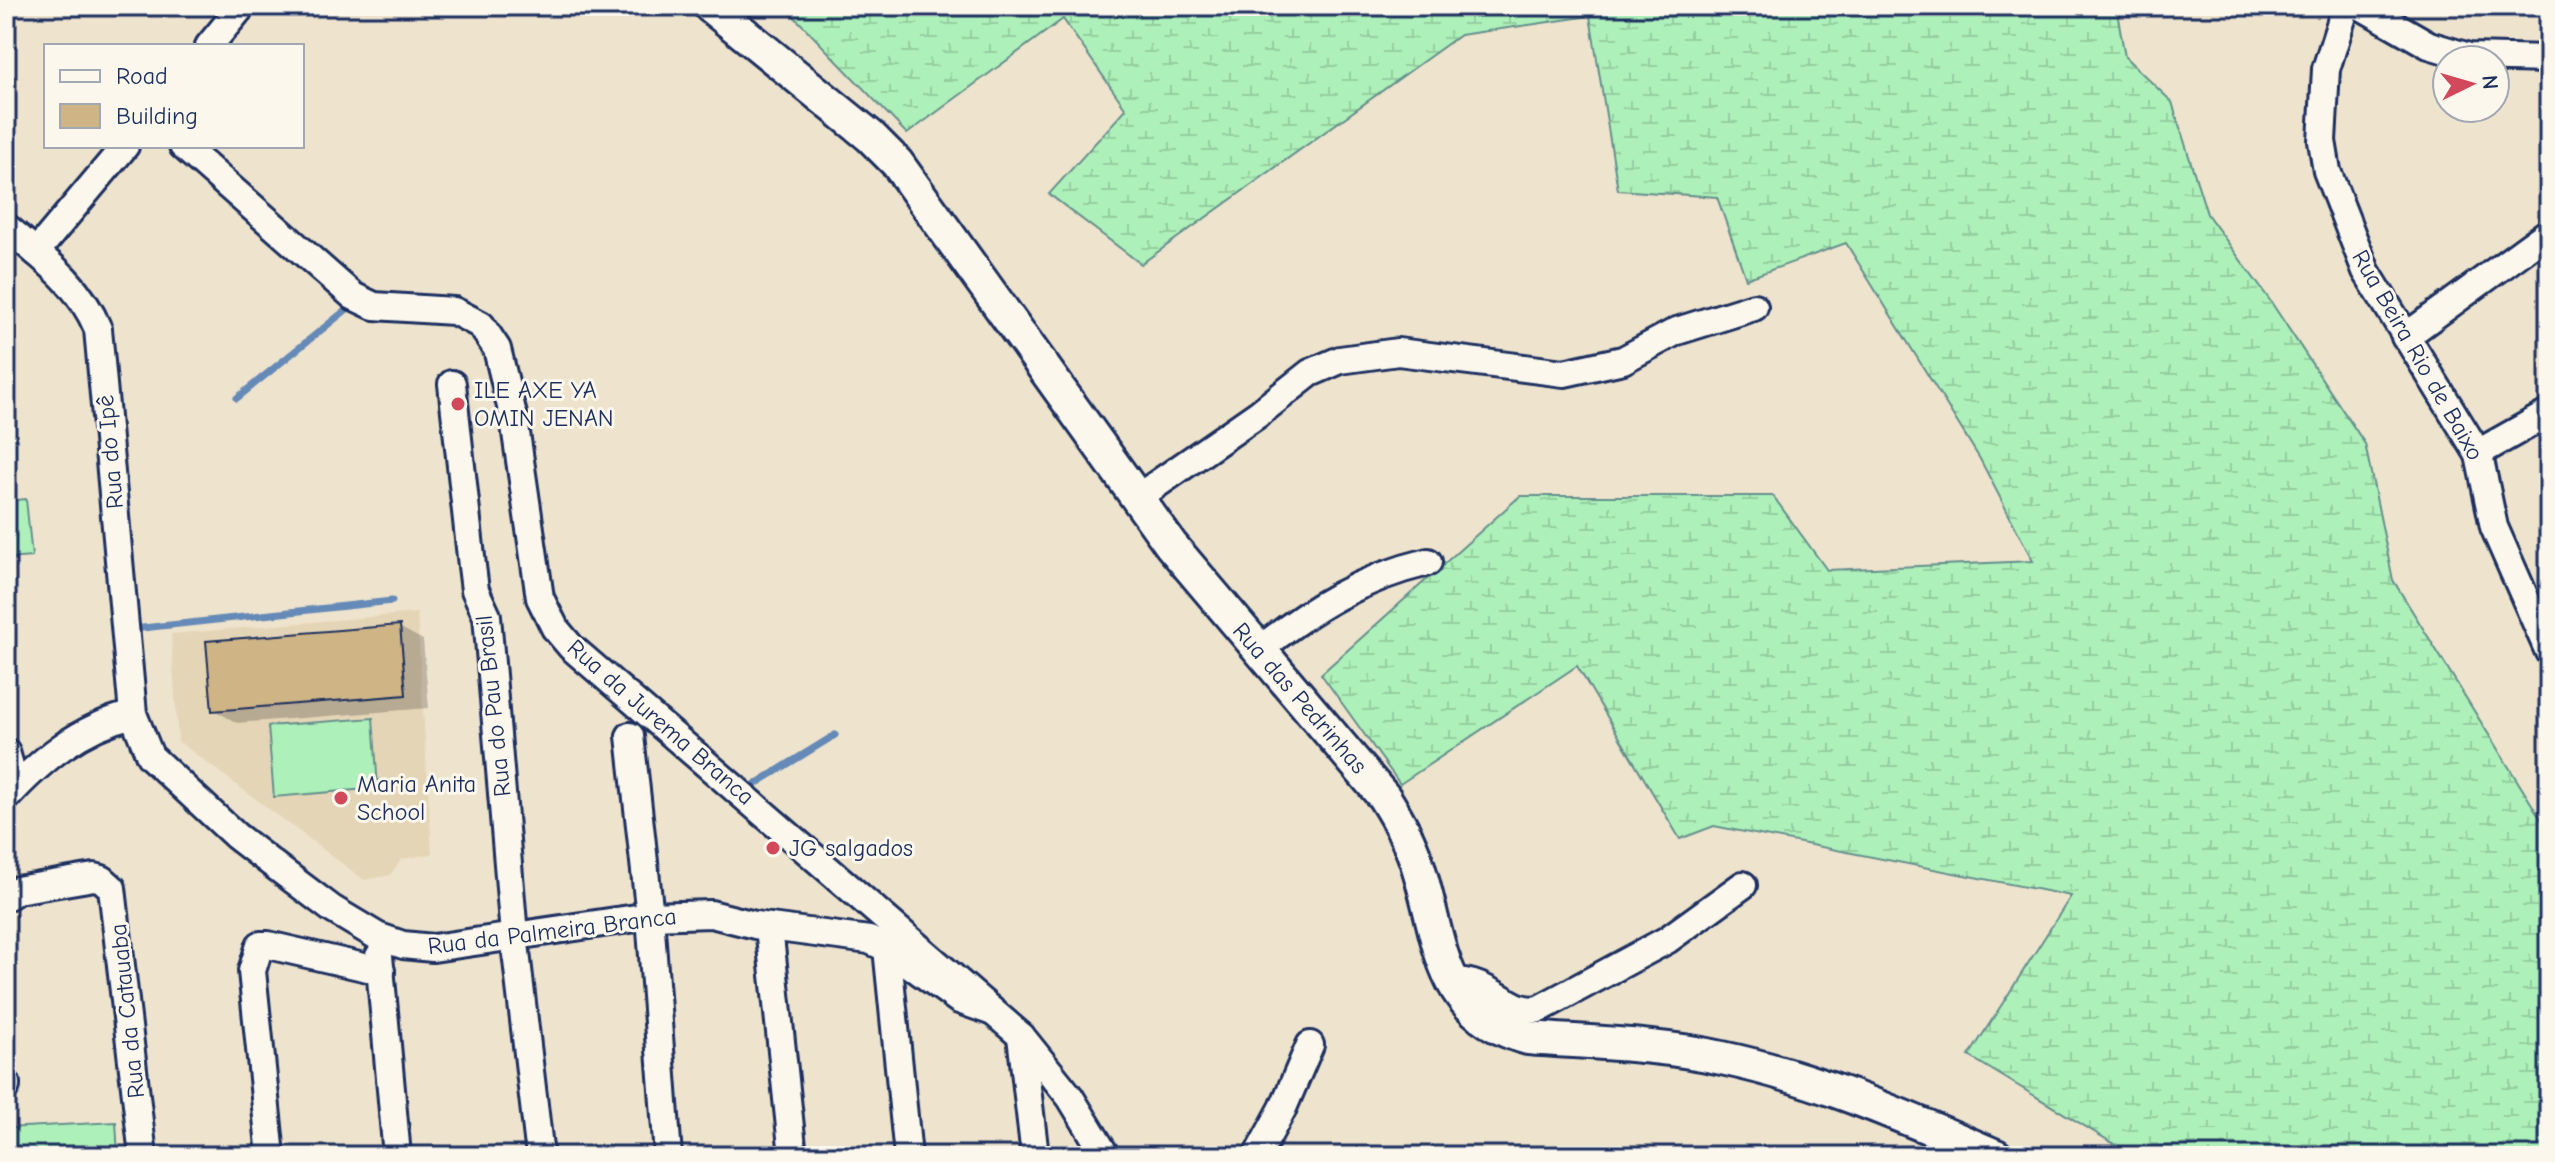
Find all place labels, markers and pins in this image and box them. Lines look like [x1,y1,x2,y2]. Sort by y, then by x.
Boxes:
place label: ILE AXE YA OMIN JENAN [474,376,614,432]
marker: ILE AXE YA OMIN JENAN [449,395,467,413]
place label: Maria Anita School [357,770,476,826]
marker: Maria Anita School [332,789,350,807]
place label: JG salgados [789,834,913,862]
marker: JG salgados [764,839,782,857]

